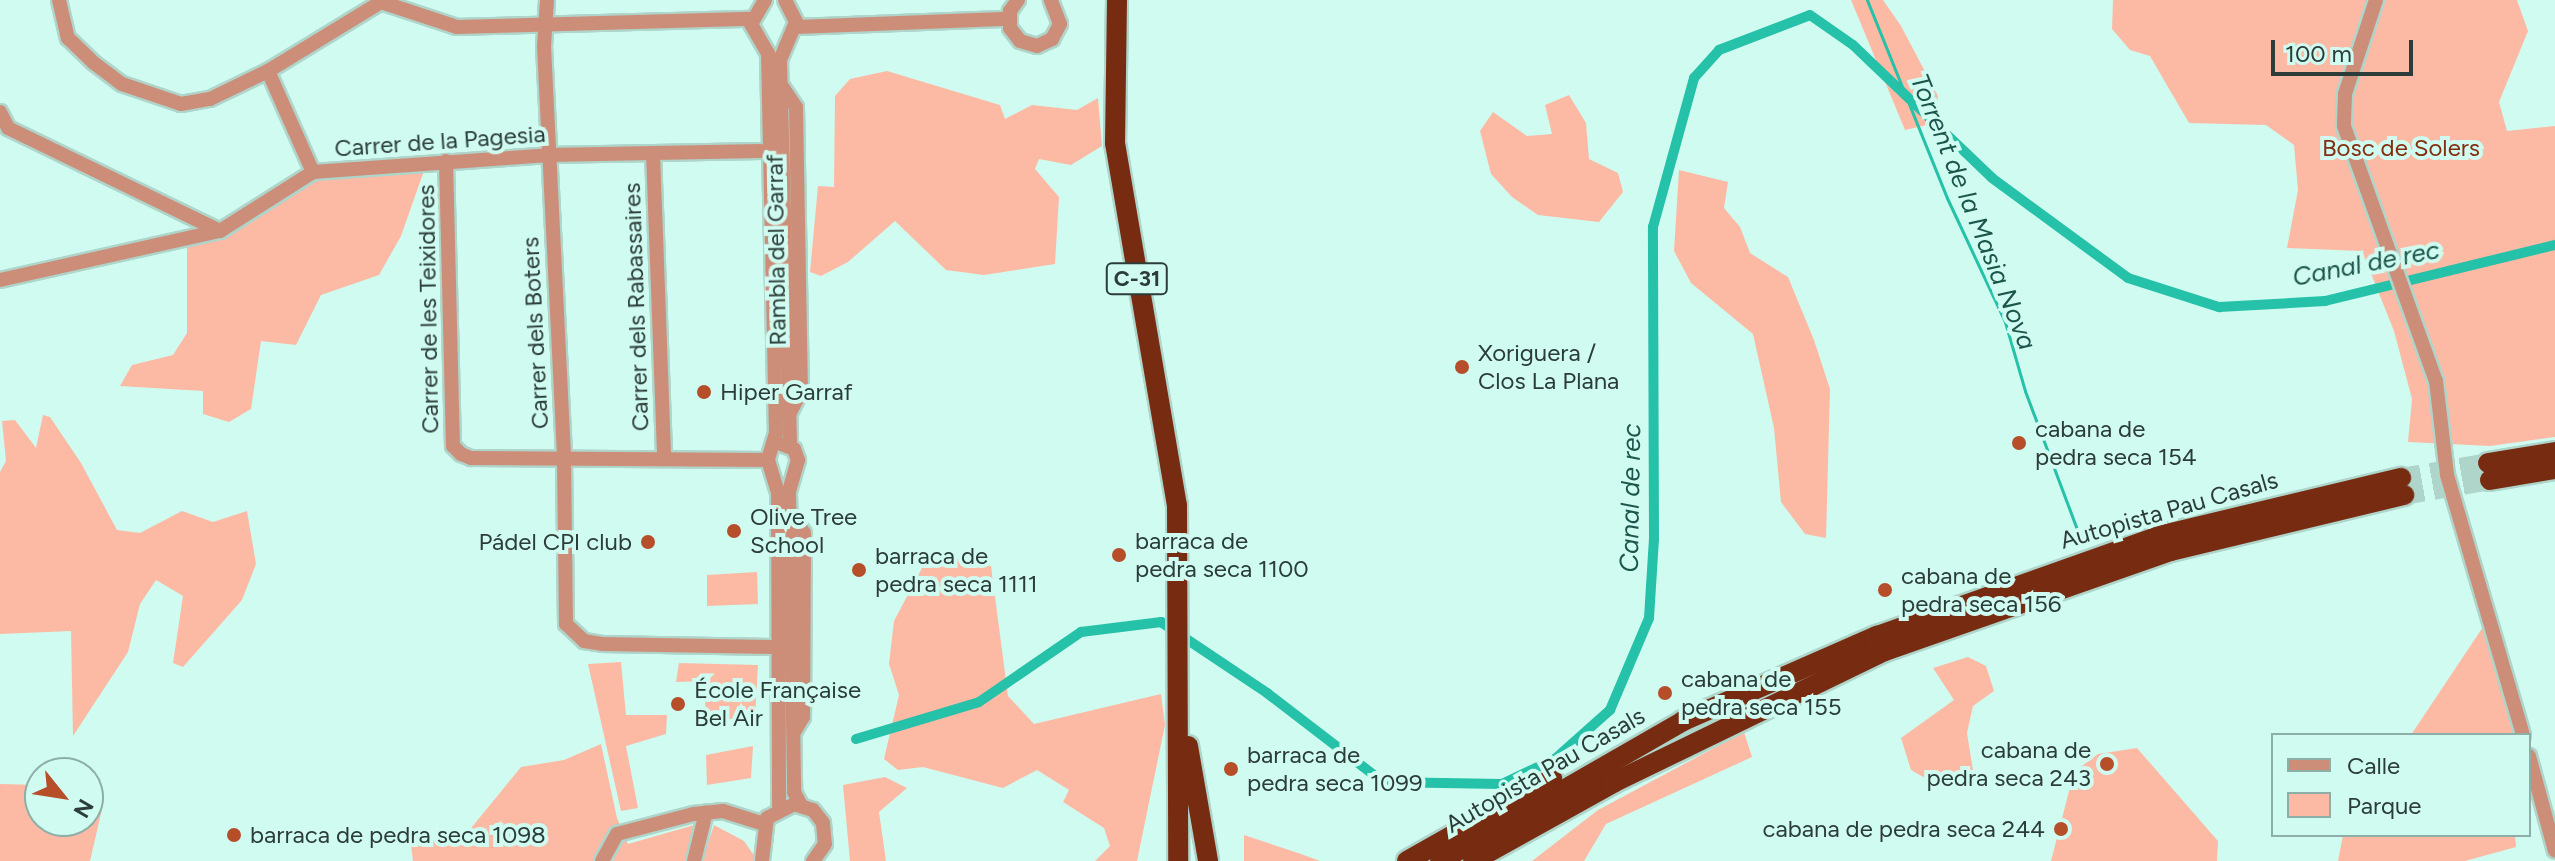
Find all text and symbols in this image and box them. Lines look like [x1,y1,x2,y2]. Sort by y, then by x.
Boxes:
scale bar [2275,24,2417,74]
text: 100 m [2285,39,2352,68]
water label: Torrent de la Masia Nova [1903,70,2043,354]
street label: Carrer de la Pagesia [333,119,547,163]
park label: Bosc de Solers [2322,134,2480,162]
street label: Rambla del Garraf [760,154,792,346]
street label: Carrer dels Rabassaires [617,182,655,432]
street label: Carrer de les Teixidores [411,184,445,434]
water label: Canal de rec [2290,234,2442,294]
street label: Carrer dels Boters [516,236,554,430]
road number: C-31 [1105,261,1169,297]
place label: Xoriguera / Clos La Plana [1478,339,1619,395]
marker: Xoriguera / Clos La Plana [1453,358,1471,376]
place label: Hiper Garraf [720,378,853,406]
marker: Hiper Garraf [695,383,713,401]
place label: cabana de pedra seca 154 [2035,415,2197,471]
water label: Canal de rec [1614,423,1648,573]
marker: cabana de pedra seca 154 [2010,434,2028,452]
street label: Autopista Pau Casals [2057,465,2281,555]
place label: Olive Tree School [750,503,857,559]
marker: Olive Tree School [725,522,743,540]
place label: barraca de pedra seca 1100 [1135,527,1309,583]
place label: Pádel CPI club [478,528,632,556]
marker: Pádel CPI club [639,533,657,551]
place label: barraca de pedra seca 1111 [875,542,1038,598]
marker: barraca de pedra seca 1100 [1110,546,1128,564]
marker: barraca de pedra seca 1111 [850,561,868,579]
place label: cabana de pedra seca 156 [1901,562,2061,618]
marker: cabana de pedra seca 156 [1876,581,1894,599]
place label: cabana de pedra seca 155 [1681,665,1842,721]
place label: École Française Bel Air [694,676,861,732]
marker: cabana de pedra seca 155 [1656,684,1674,702]
marker: École Française Bel Air [669,695,687,713]
street label: Autopista Pau Casals [1440,701,1650,839]
legend [2271,733,2531,837]
place label: cabana de pedra seca 243 [1927,736,2091,792]
place label: barraca de pedra seca 1099 [1247,741,1423,797]
text: Calle [2347,751,2400,780]
marker: cabana de pedra seca 243 [2098,755,2116,773]
north arrow [24,757,104,837]
marker: barraca de pedra seca 1099 [1222,760,1240,778]
text: Parque [2347,791,2421,820]
text: N [68,794,99,822]
place label: cabana de pedra seca 244 [1763,815,2045,843]
marker: cabana de pedra seca 244 [2052,820,2070,838]
place label: barraca de pedra seca 1098 [250,821,546,849]
marker: barraca de pedra seca 1098 [225,826,243,844]

